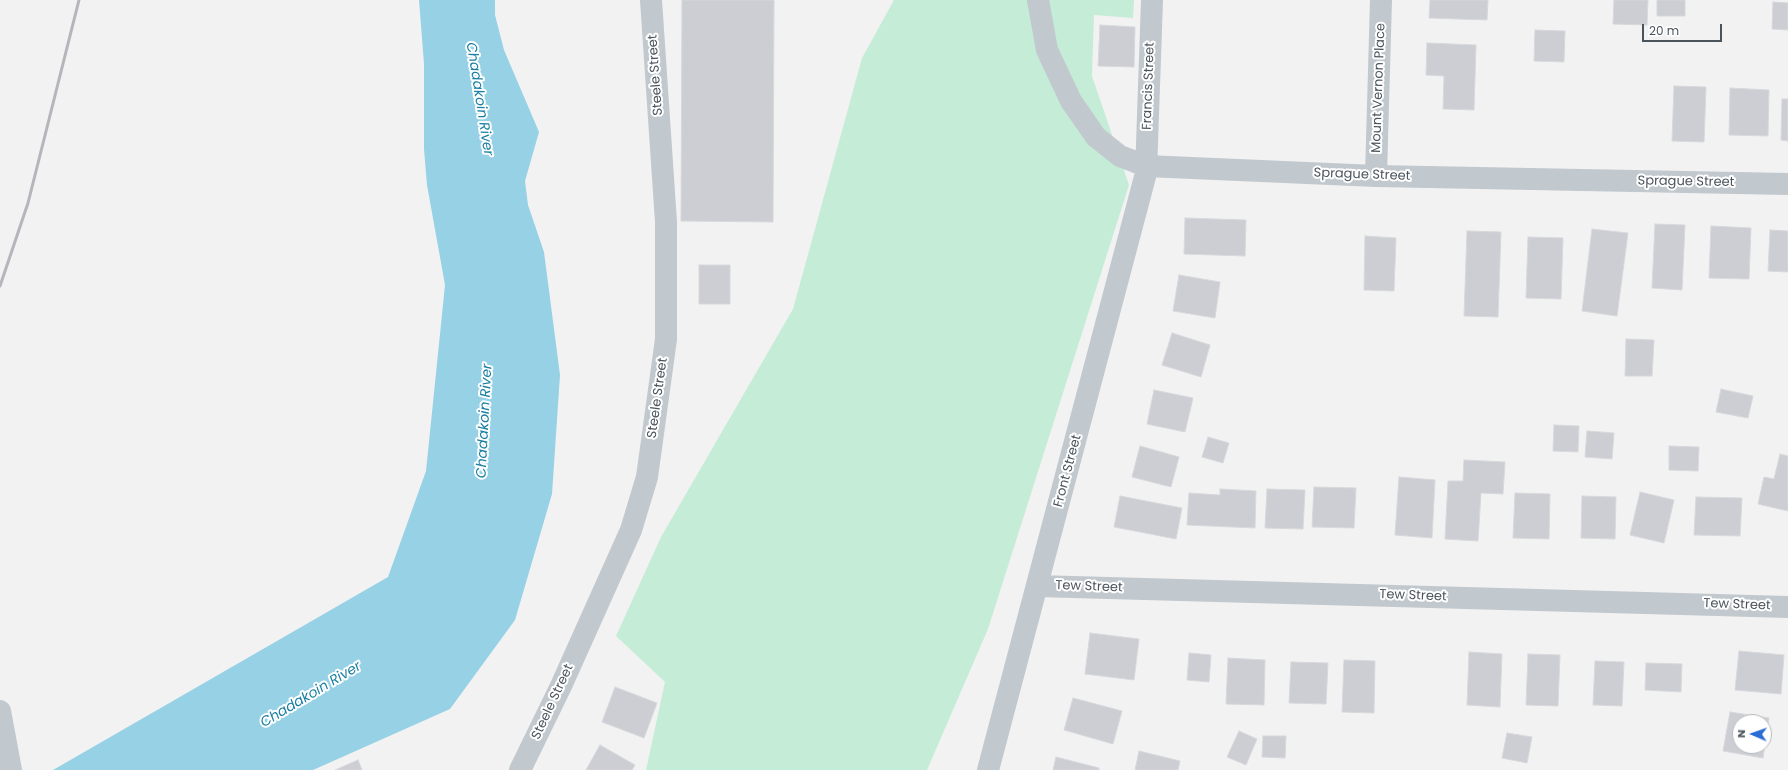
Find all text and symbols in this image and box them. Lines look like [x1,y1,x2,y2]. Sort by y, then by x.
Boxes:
scale bar [1644,16,1724,42]
text: 20 m [1649,22,1679,39]
street label: Mount Vernon Place [1369,23,1389,153]
street label: Steele Street [645,34,667,116]
water label: Chadakoin River [462,41,496,157]
street label: Francis Street [1140,42,1158,130]
street label: Sprague Street [1313,166,1411,184]
street label: Sprague Street [1637,173,1735,191]
street label: Steele Street [645,357,671,439]
water label: Chadakoin River [474,363,496,479]
street label: Front Street [1051,433,1085,509]
street label: Tew Street [1055,578,1123,596]
street label: Tew Street [1379,587,1447,605]
street label: Tew Street [1703,596,1771,614]
water label: Chadakoin River [258,658,364,732]
street label: Steele Street [529,662,577,742]
north arrow [1732,714,1772,754]
text: N [1733,729,1749,738]

